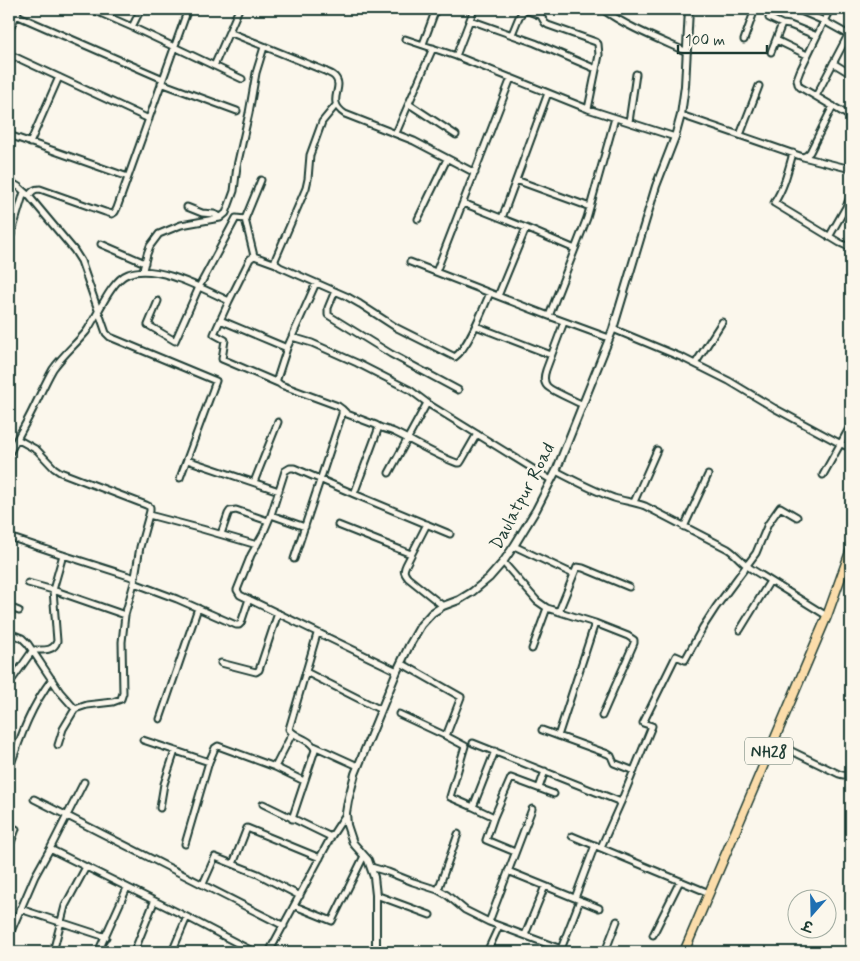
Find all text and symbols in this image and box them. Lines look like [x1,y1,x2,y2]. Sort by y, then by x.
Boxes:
scale bar [678,22,766,54]
text: 100 m [685,31,725,51]
street label: Daulatpur Road [485,439,561,554]
road number: NH28 [745,738,793,764]
north arrow [788,888,838,938]
text: उ [799,915,817,936]

